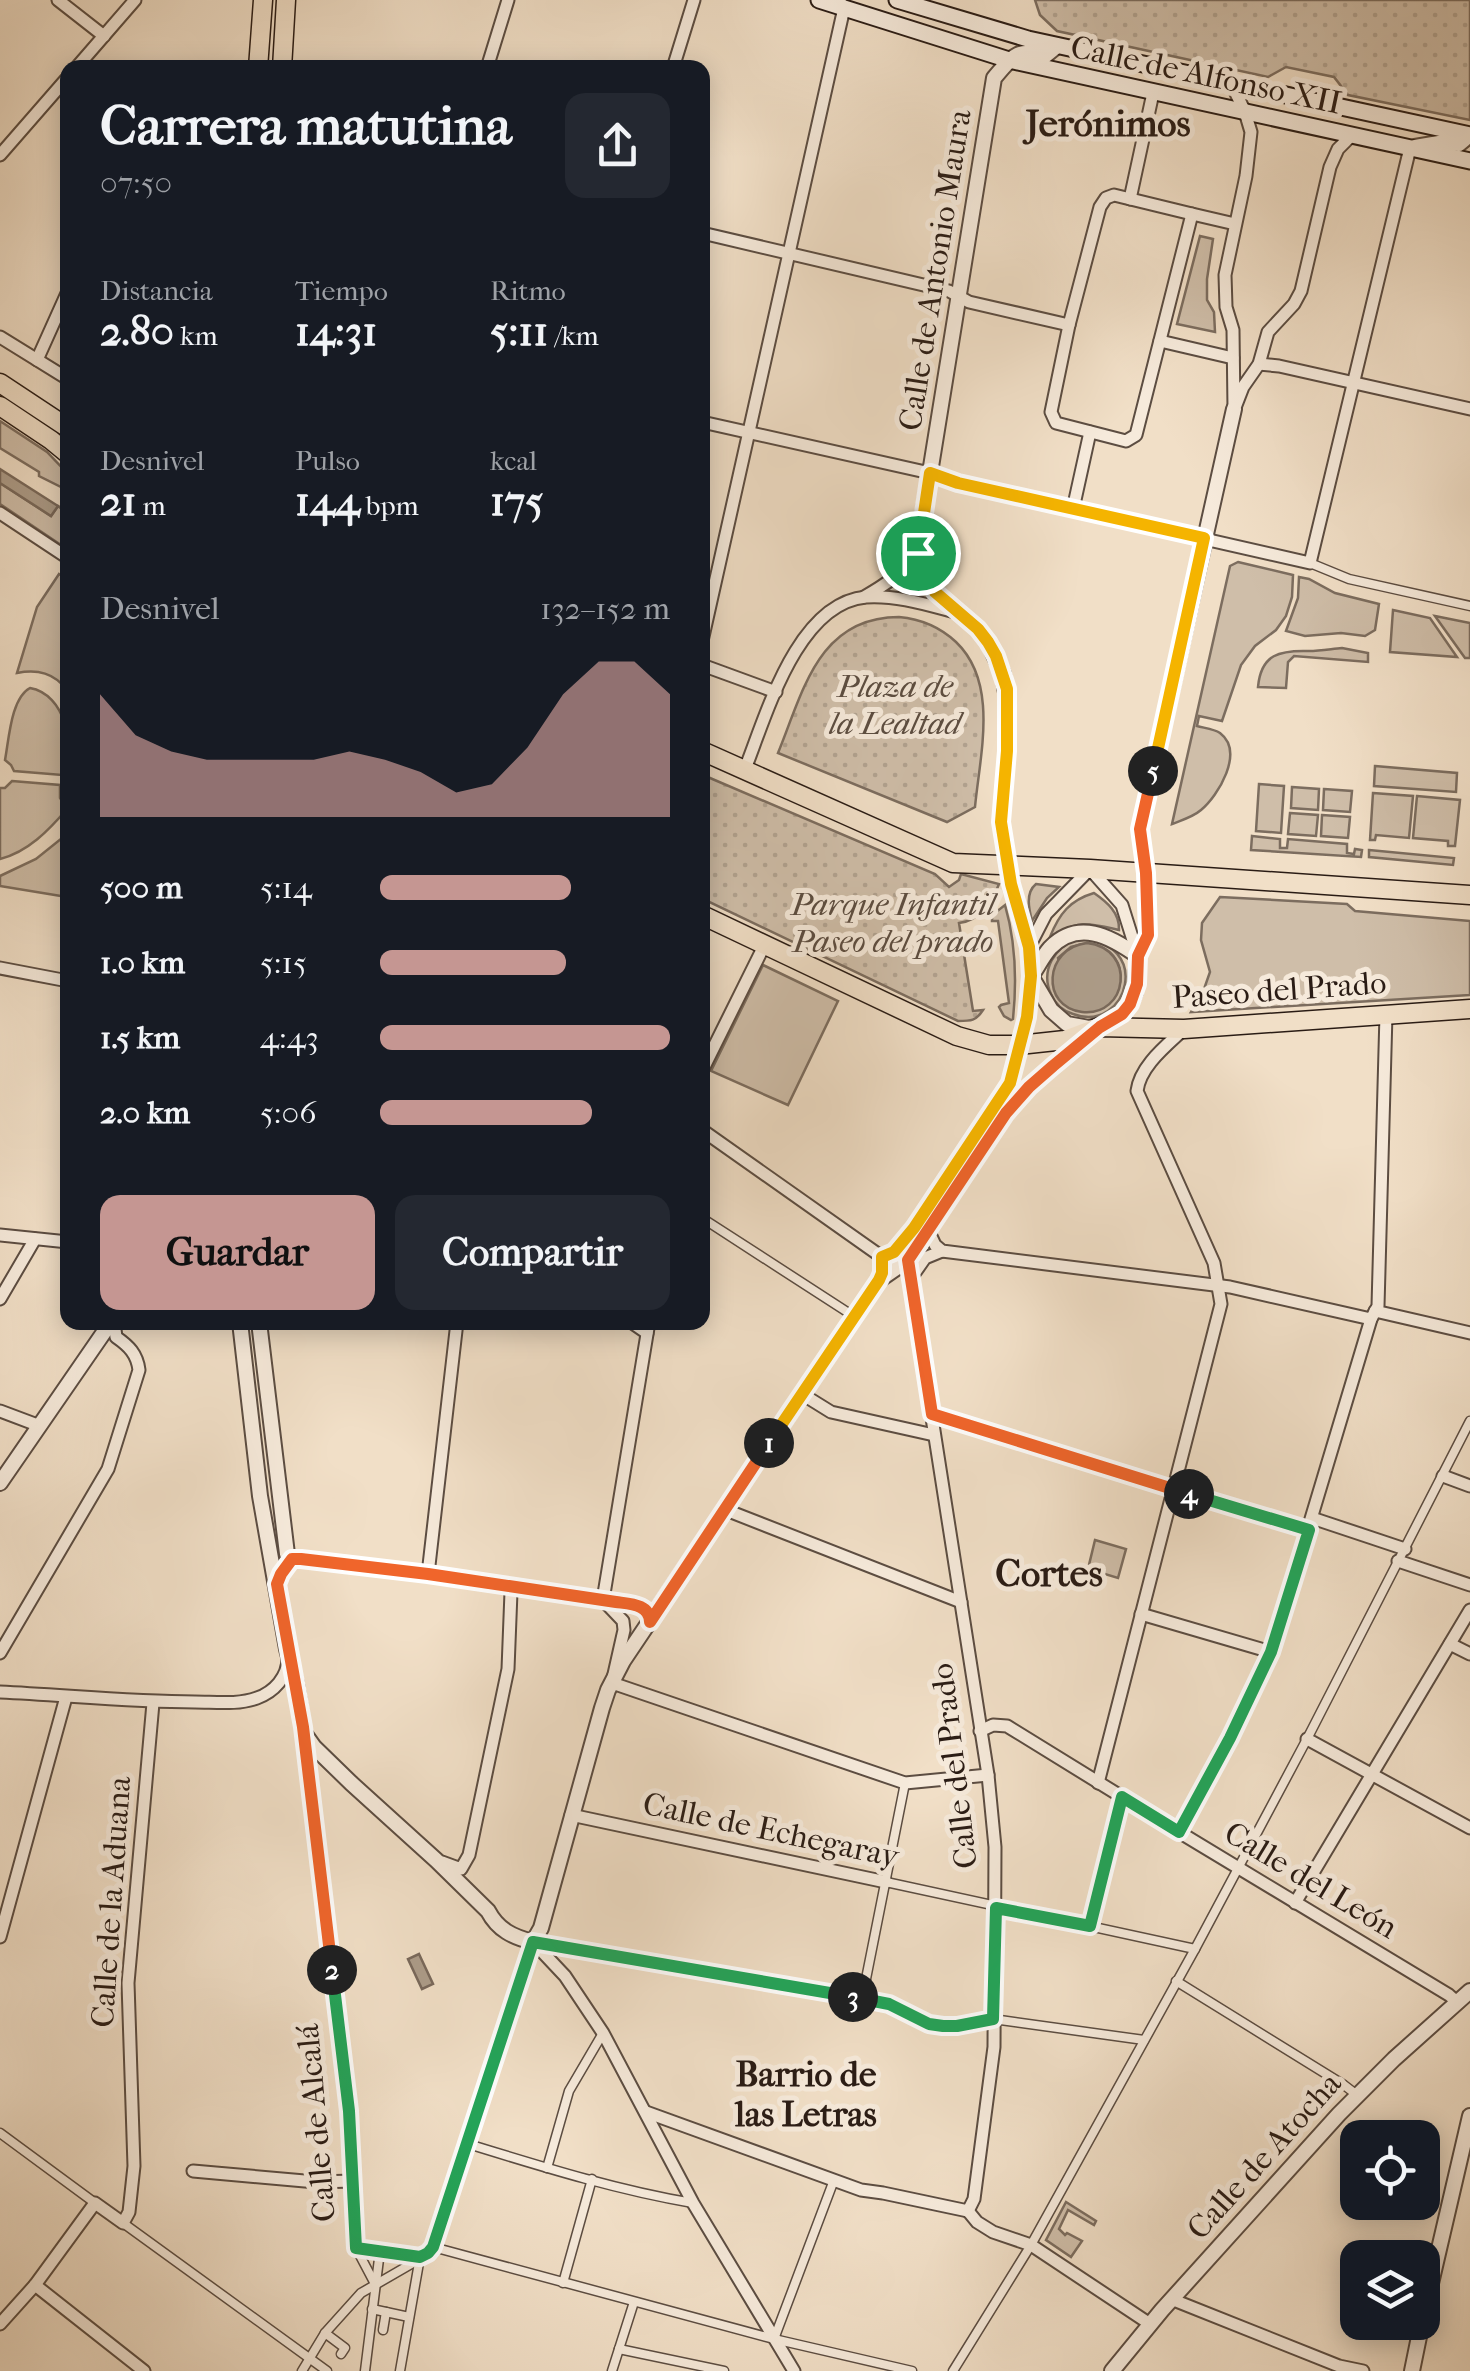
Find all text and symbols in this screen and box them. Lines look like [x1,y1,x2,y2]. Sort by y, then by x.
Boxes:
street label: Calle de Alfonso XII [1067,28,1345,122]
button: share [565,93,670,198]
text: Carrera matutina [100,94,512,158]
district label: Jerónimos [1022,101,1191,146]
street label: Calle de Antonio Maura [891,106,979,433]
text: 07:50 [100,164,172,201]
text: Distancia [100,274,213,307]
text: Tiempo [295,274,388,307]
text: Ritmo [490,274,566,307]
text: 2.80 [100,307,174,356]
text: 14:31 [295,307,377,356]
text: 5:11 [490,307,548,356]
text: km [174,319,218,352]
text: /km [548,319,599,352]
text: Desnivel [100,444,205,477]
text: Pulso [295,444,360,477]
text: kcal [490,444,537,477]
text: 21 [100,477,137,526]
text: 144 [295,477,360,526]
text: 175 [490,477,543,526]
text: m [137,489,166,522]
text: bpm [360,489,419,522]
pin [876,511,961,596]
icon: arrive [891,526,946,581]
text: Desnivel [100,590,220,627]
text: 132–152 m [540,590,670,627]
park label: Plaza de la Lealtad [828,668,965,742]
pin: 5 [1128,746,1178,796]
text: 5 [1147,754,1159,787]
text: 500 m [100,869,183,906]
text: 5:14 [260,869,312,906]
park label: Parque Infantil Paseo del prado [789,886,998,960]
text: 1.0 km [100,944,185,981]
text: 5:15 [260,944,307,981]
street label: Paseo del Prado [1171,964,1387,1016]
text: 1.5 km [100,1019,180,1056]
text: 4:43 [260,1019,319,1056]
text: 2.0 km [100,1094,190,1131]
text: 5:06 [260,1094,317,1131]
button: Guardar [100,1195,375,1310]
button: Compartir [395,1195,670,1310]
pin: 1 [744,1418,794,1468]
text: 1 [764,1426,774,1459]
pin: 4 [1164,1469,1214,1519]
text: 4 [1181,1477,1197,1510]
district label: Cortes [995,1551,1103,1596]
street label: Calle del Prado [923,1661,985,1871]
street label: Calle de la Aduana [84,1774,138,2029]
street label: Calle de Echegaray [640,1785,903,1875]
street label: Calle del León [1218,1814,1405,1946]
pin: 2 [307,1945,357,1995]
text: 2 [325,1953,339,1986]
pin: 3 [828,1972,878,2022]
text: 3 [847,1980,859,2013]
street label: Calle de Alcalá [289,2021,343,2224]
district label: Barrio de las Letras [734,2054,877,2135]
street label: Calle de Atocha [1179,2064,1349,2247]
map controls [1340,2120,1440,2340]
button: locate [1340,2120,1440,2220]
button: layers [1340,2240,1440,2340]

